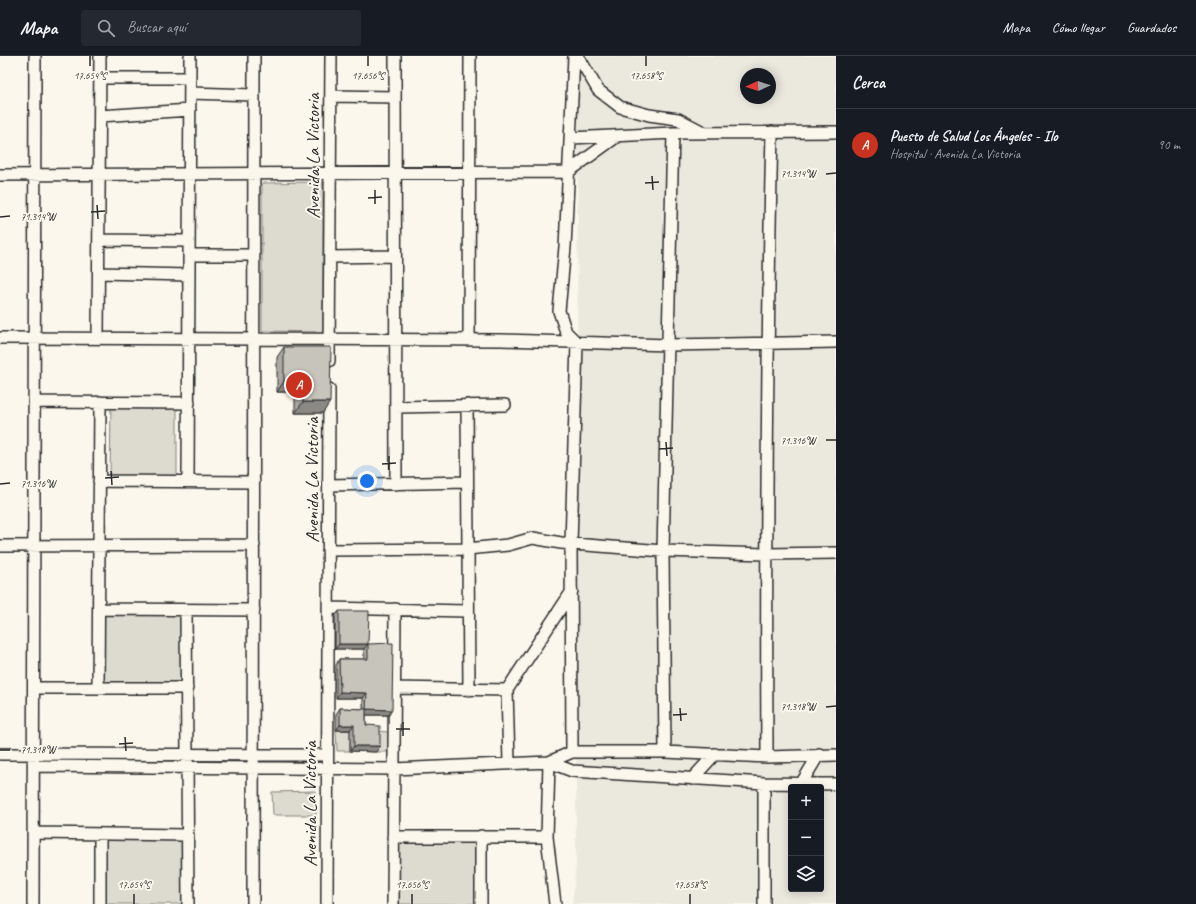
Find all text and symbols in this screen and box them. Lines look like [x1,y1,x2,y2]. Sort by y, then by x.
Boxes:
search box [81,10,361,46]
text: Mapa [20,16,57,40]
icon: search [95,17,117,39]
text: Buscar aquí [127,18,186,37]
text: Mapa [1003,19,1030,36]
text: Cómo llegar [1052,19,1105,36]
text: Guardados [1127,19,1176,36]
north arrow [740,68,776,104]
text: 17.654°S [74,69,108,82]
text: 17.656°S [352,69,386,82]
text: 17.658°S [630,69,664,82]
text: Cerca [852,72,885,93]
street label: Avenida La Victoria [301,92,325,219]
text: Puesto de Salud Los Ángeles - Ilo [890,127,1058,146]
text: A [862,137,868,153]
text: 90 m [1158,137,1180,153]
text: Hospital · Avenida La Victoria [890,146,1020,162]
text: 71.314°W [781,167,817,180]
text: 71.314°W [21,210,57,223]
pin: A [286,370,312,400]
street label: Avenida La Victoria [300,416,324,543]
text: 71.316°W [781,434,817,447]
your location [357,471,377,491]
text: 71.316°W [21,477,57,490]
text: 71.318°W [781,700,817,713]
street label: Avenida La Victoria [298,740,322,867]
text: 71.318°W [21,743,57,756]
map controls [788,784,824,892]
button: + [788,784,824,820]
button: − [788,820,824,856]
button: layers [788,856,824,892]
text: 17.654°S [118,878,152,891]
text: 17.656°S [396,878,430,891]
text: 17.658°S [674,878,708,891]

